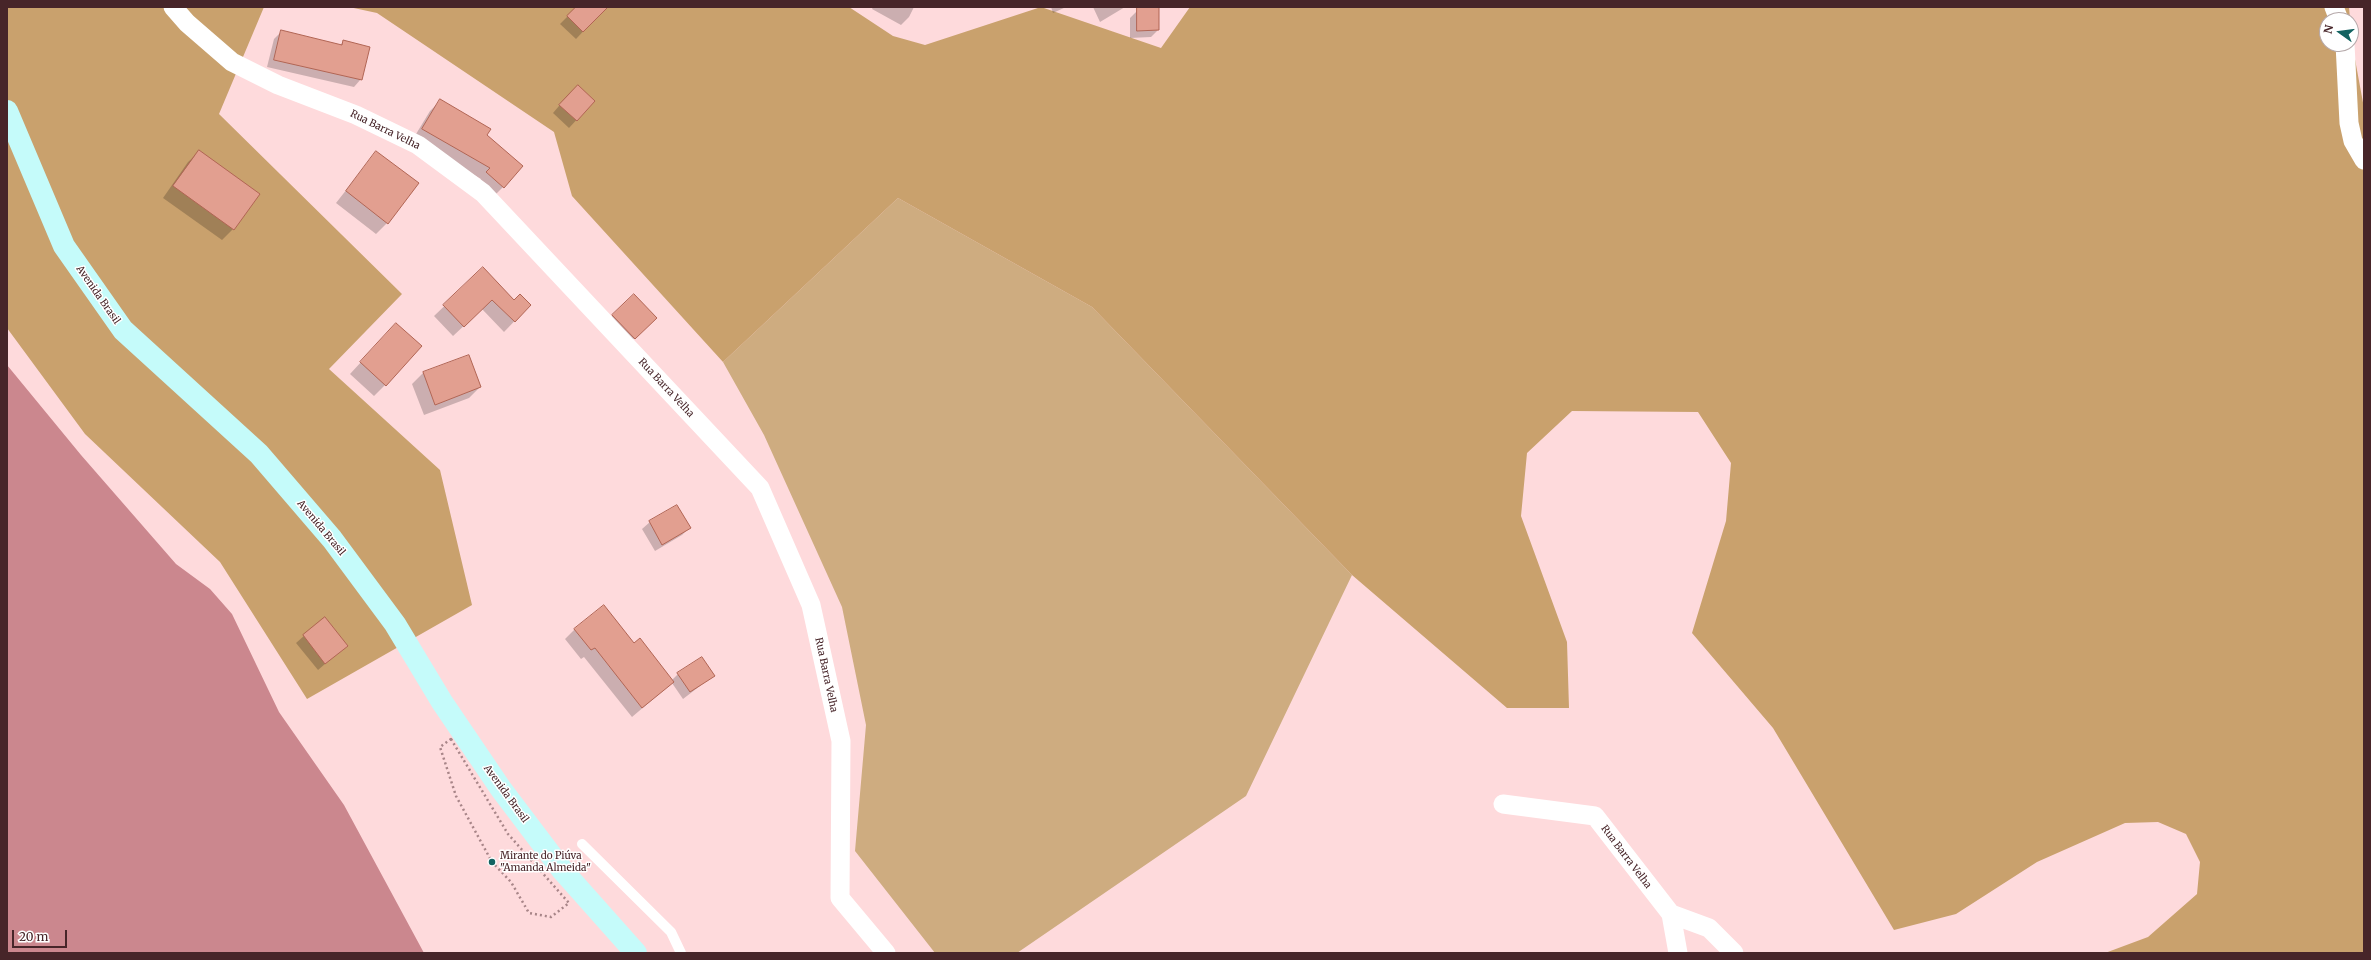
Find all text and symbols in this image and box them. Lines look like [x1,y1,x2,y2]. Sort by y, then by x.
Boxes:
north arrow [2319,12,2359,52]
text: N [2320,23,2336,35]
street label: Rua Barra Velha [348,108,422,152]
street label: Avenida Brasil [73,264,123,326]
street label: Rua Barra Velha [636,356,696,420]
street label: Avenida Brasil [294,498,348,558]
street label: Rua Barra Velha [812,637,840,713]
street label: Avenida Brasil [481,763,531,825]
street label: Rua Barra Velha [1598,823,1654,891]
place label: Mirante do Piúva "Amanda Almeida" [500,850,591,874]
marker: Mirante do Piúva "Amanda Almeida" [487,857,497,867]
scale bar [14,922,69,948]
text: 20 m [19,929,48,944]

